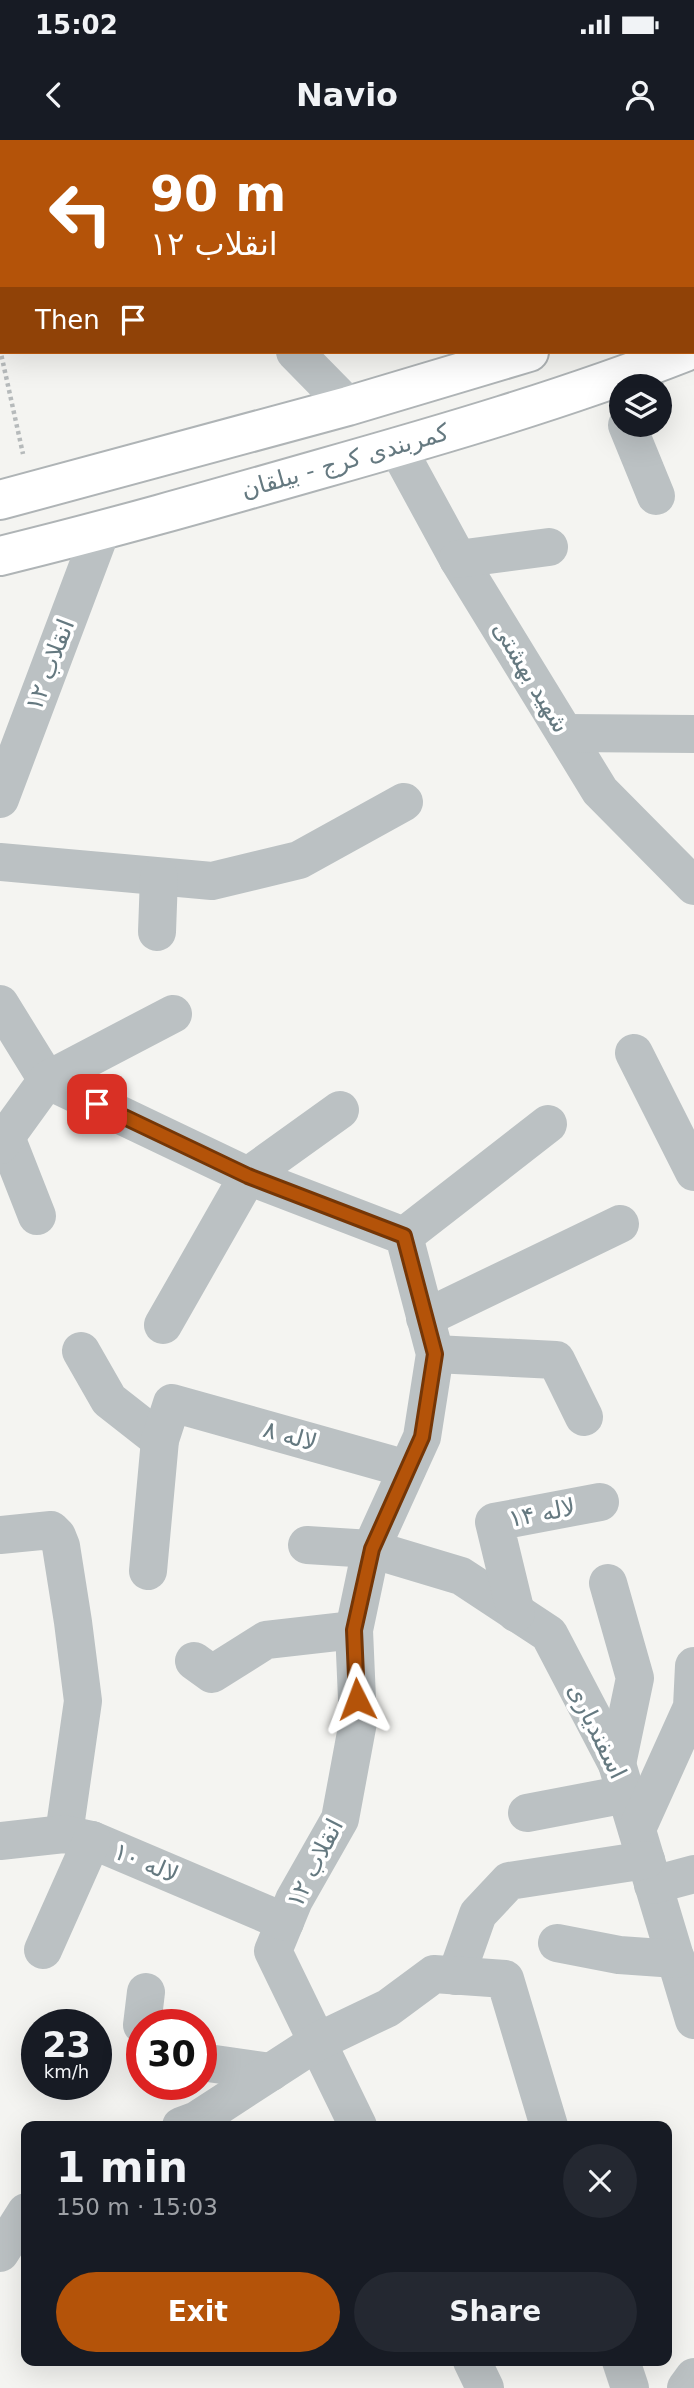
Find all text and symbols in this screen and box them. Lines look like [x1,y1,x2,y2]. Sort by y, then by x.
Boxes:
text: 15:02 [35,10,118,40]
icon: back [35,76,73,114]
text: Navio [296,76,398,114]
icon: person [621,76,659,114]
text: 90 m [150,166,286,223]
icon: left [35,168,126,259]
text: انقلاب ۱۲ [150,225,278,263]
icon: arrive [114,301,152,339]
text: Then [35,305,100,335]
map controls [609,374,672,437]
button: layers [609,374,672,437]
street label: کمربندی کرج - بیلقان [238,418,453,504]
street label: انقلاب ۱۲ [20,615,80,715]
street label: شهید بهشتی [487,616,575,738]
pin [67,1074,127,1134]
icon: arrive [78,1085,116,1123]
street label: لاله ۸ [260,1415,320,1457]
street label: لاله ۱۴ [506,1493,578,1533]
position arrow [320,1662,394,1736]
street label: اسفندیاری [562,1679,632,1783]
street label: انقلاب ۱۲ [281,1814,349,1912]
street label: لاله ۱۰ [110,1837,182,1889]
speed limit sign: 30 [126,2009,217,2100]
text: 23 [42,2025,91,2065]
text: km/h [44,2061,89,2082]
text: 1 min [56,2143,188,2192]
button: close [563,2144,637,2218]
text: 150 m · 15:03 [56,2194,218,2220]
button: Exit [56,2272,340,2352]
button: Share [354,2272,637,2352]

